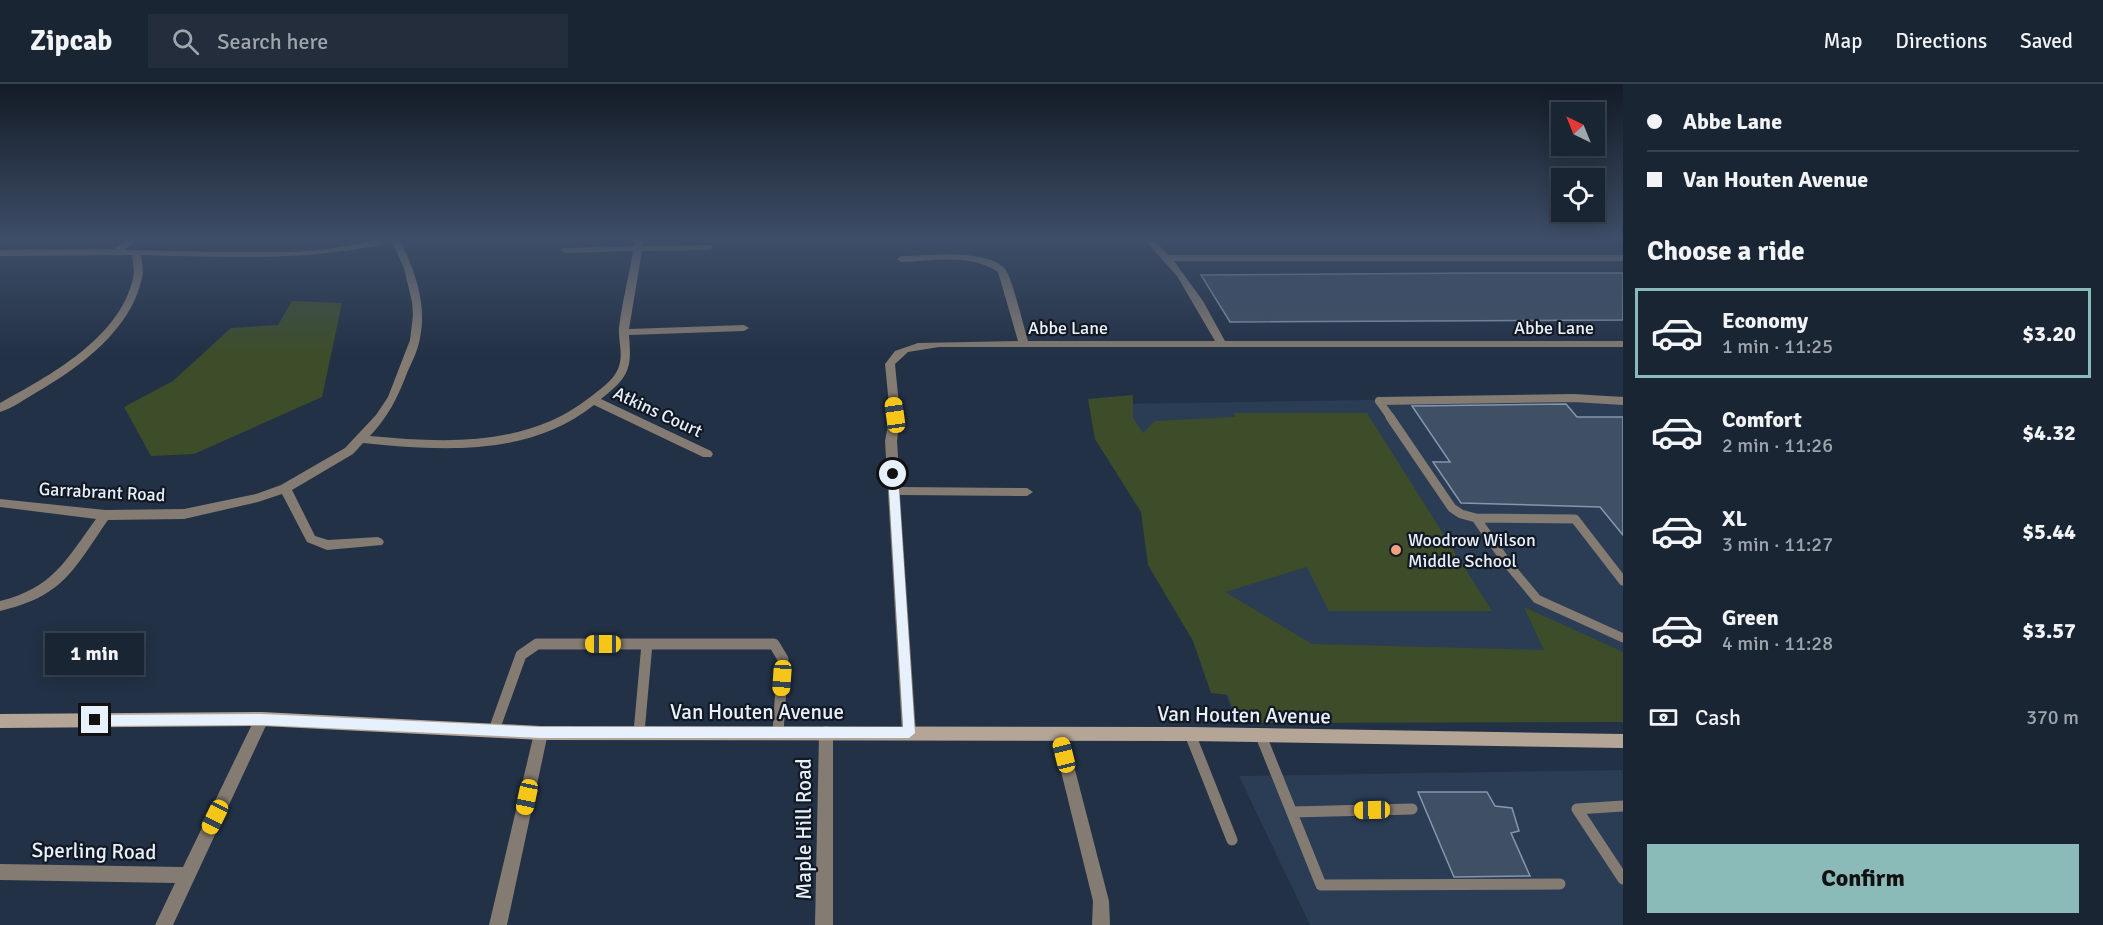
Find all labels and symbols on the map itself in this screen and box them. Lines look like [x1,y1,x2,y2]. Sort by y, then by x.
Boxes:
north arrow [1551,102,1605,156]
street label: Abbe Lane [1028,317,1108,339]
street label: Abbe Lane [1514,317,1594,339]
street label: Atkins Court [610,382,706,442]
car [884,396,906,434]
route start [879,460,906,487]
street label: Garrabrant Road [38,478,166,506]
place label: Woodrow Wilson Middle School [1408,529,1536,572]
marker: Woodrow Wilson Middle School [1389,543,1403,557]
callout: 1 min [46,633,144,675]
car [585,635,621,653]
car [772,659,792,697]
street label: Van Houten Avenue [670,699,844,725]
street label: Van Houten Avenue [1157,700,1331,730]
route end [81,706,108,733]
car [1051,735,1077,775]
street label: Maple Hill Road [791,758,817,900]
car [514,778,540,816]
car [199,797,231,837]
car [1354,801,1390,819]
street label: Sperling Road [31,837,157,865]

